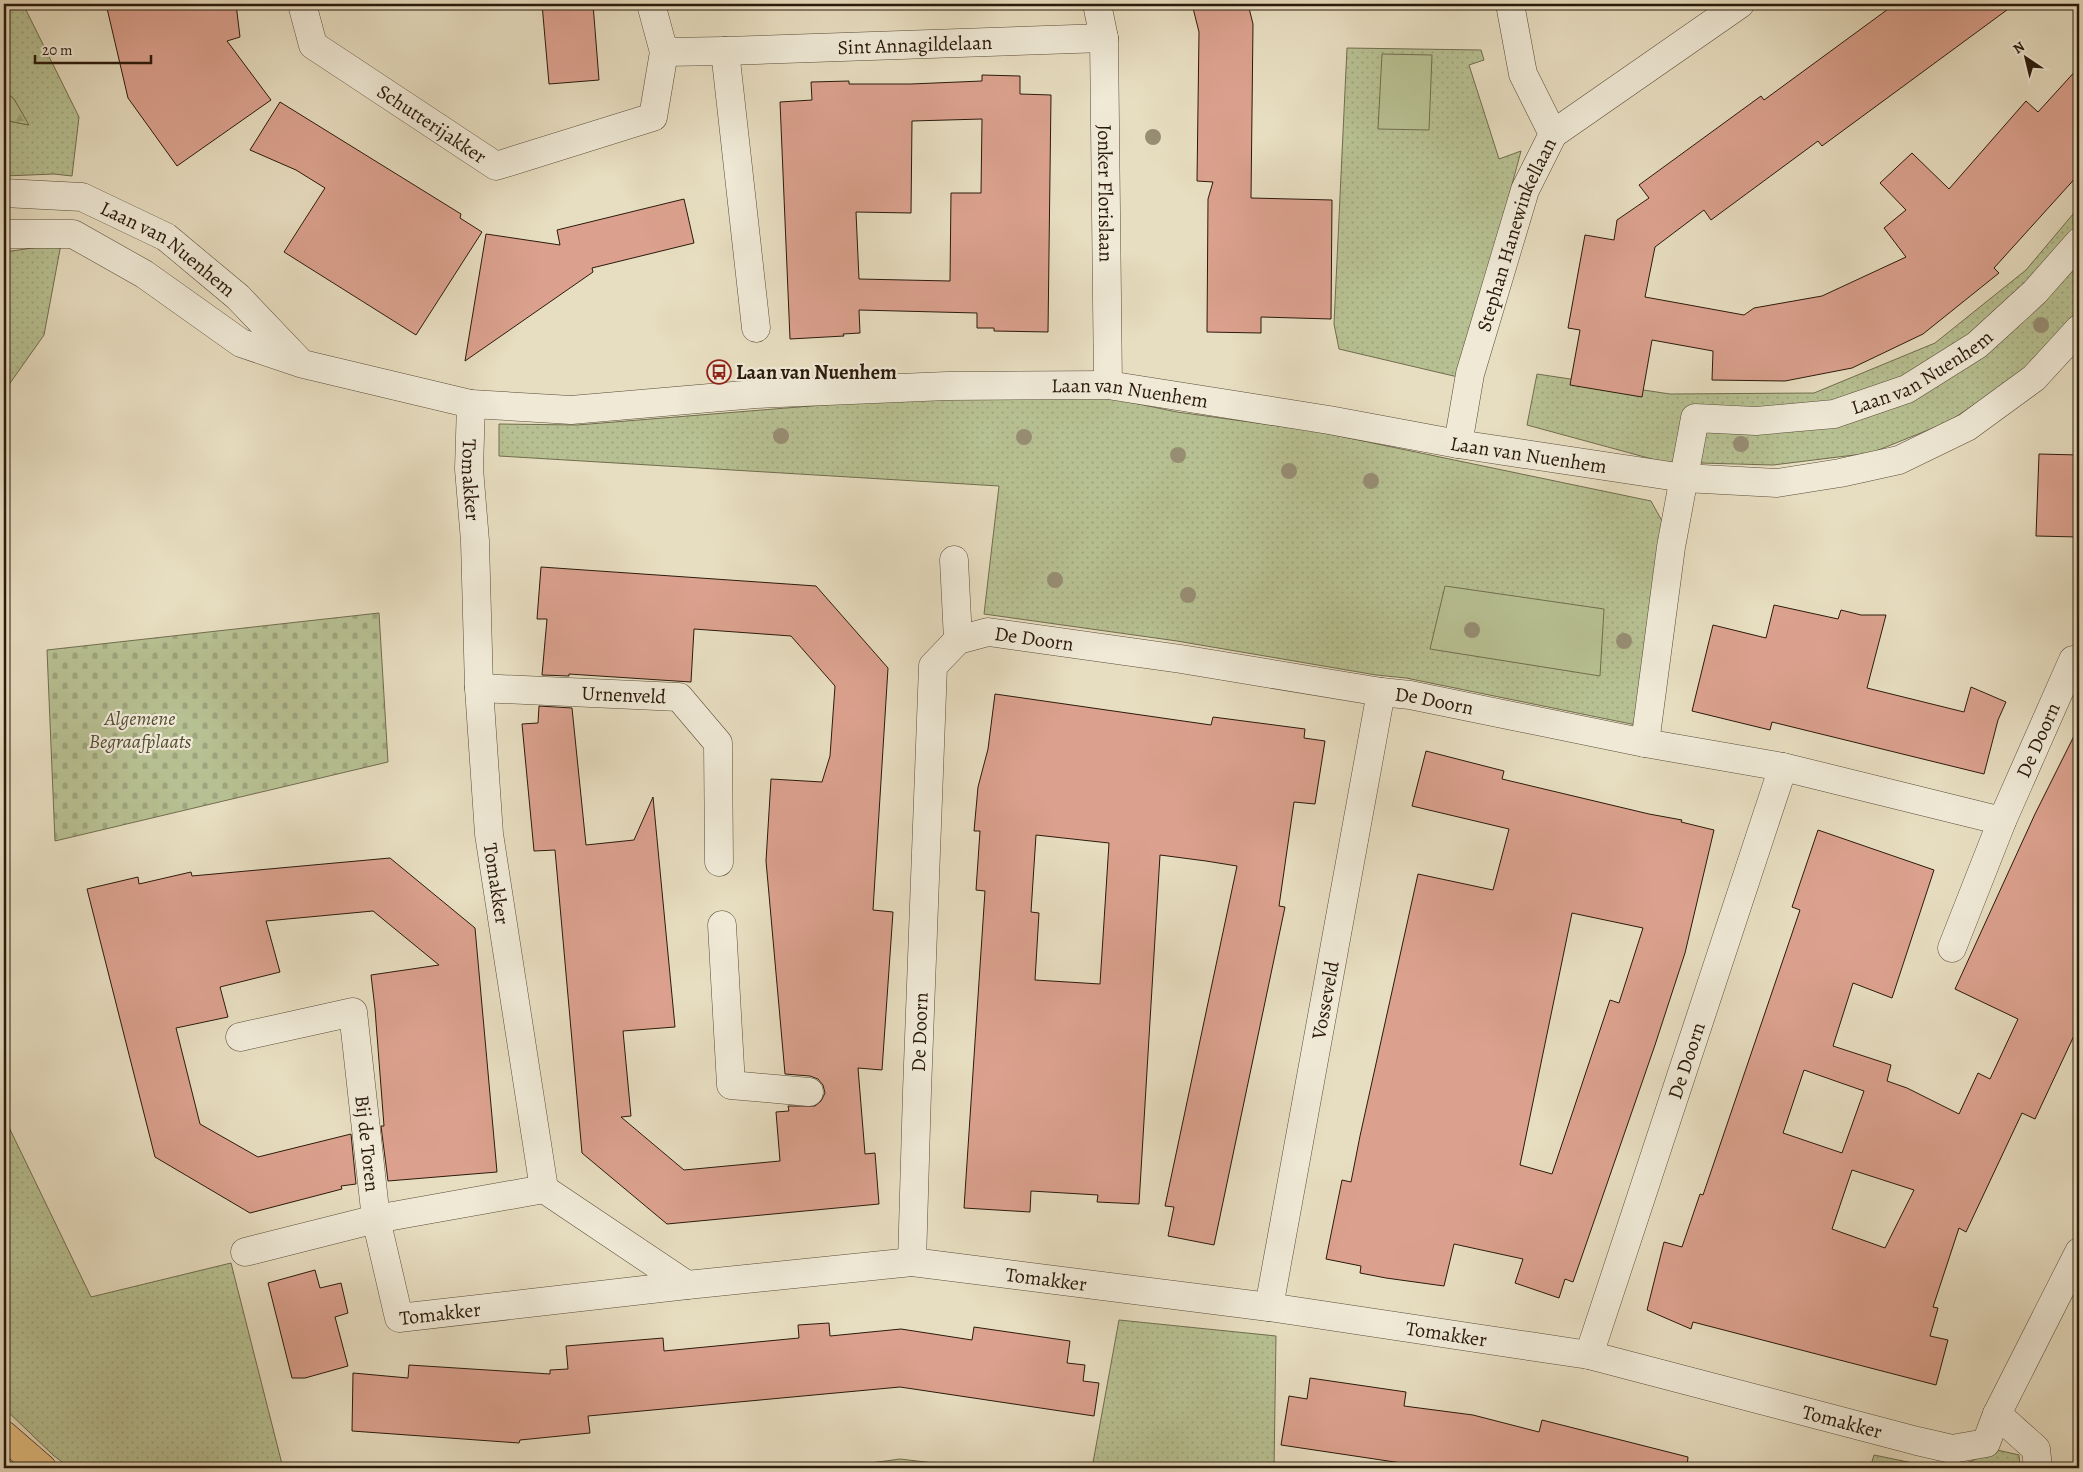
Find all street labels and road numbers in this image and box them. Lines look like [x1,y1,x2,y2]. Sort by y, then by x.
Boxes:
street label: Sint Annagildelaan [837,28,993,61]
street label: Schutterijakker [372,78,492,170]
street label: Jonker Florislaan [1091,124,1120,262]
street label: Stephan Hanewinkellaan [1470,133,1563,335]
street label: Laan van Nuenhem [96,194,242,303]
street label: Laan van Nuenhem [1847,323,1999,421]
street label: Laan van Nuenhem [1051,371,1211,414]
street label: Laan van Nuenhem [1448,429,1609,480]
street label: Tomakker [455,439,487,522]
street label: De Doorn [993,620,1075,657]
street label: Urnenveld [581,679,667,710]
street label: De Doorn [1394,680,1476,721]
street label: De Doorn [2009,698,2066,782]
street label: Tomakker [477,841,516,927]
street label: Vosseveld [1304,959,1345,1042]
street label: De Doorn [904,992,934,1072]
street label: De Doorn [1661,1019,1711,1103]
street label: Bij de Toren [349,1094,386,1193]
street label: Tomakker [1004,1260,1089,1297]
street label: Tomakker [398,1295,483,1331]
street label: Tomakker [1404,1314,1489,1353]
street label: Tomakker [1799,1398,1886,1445]

